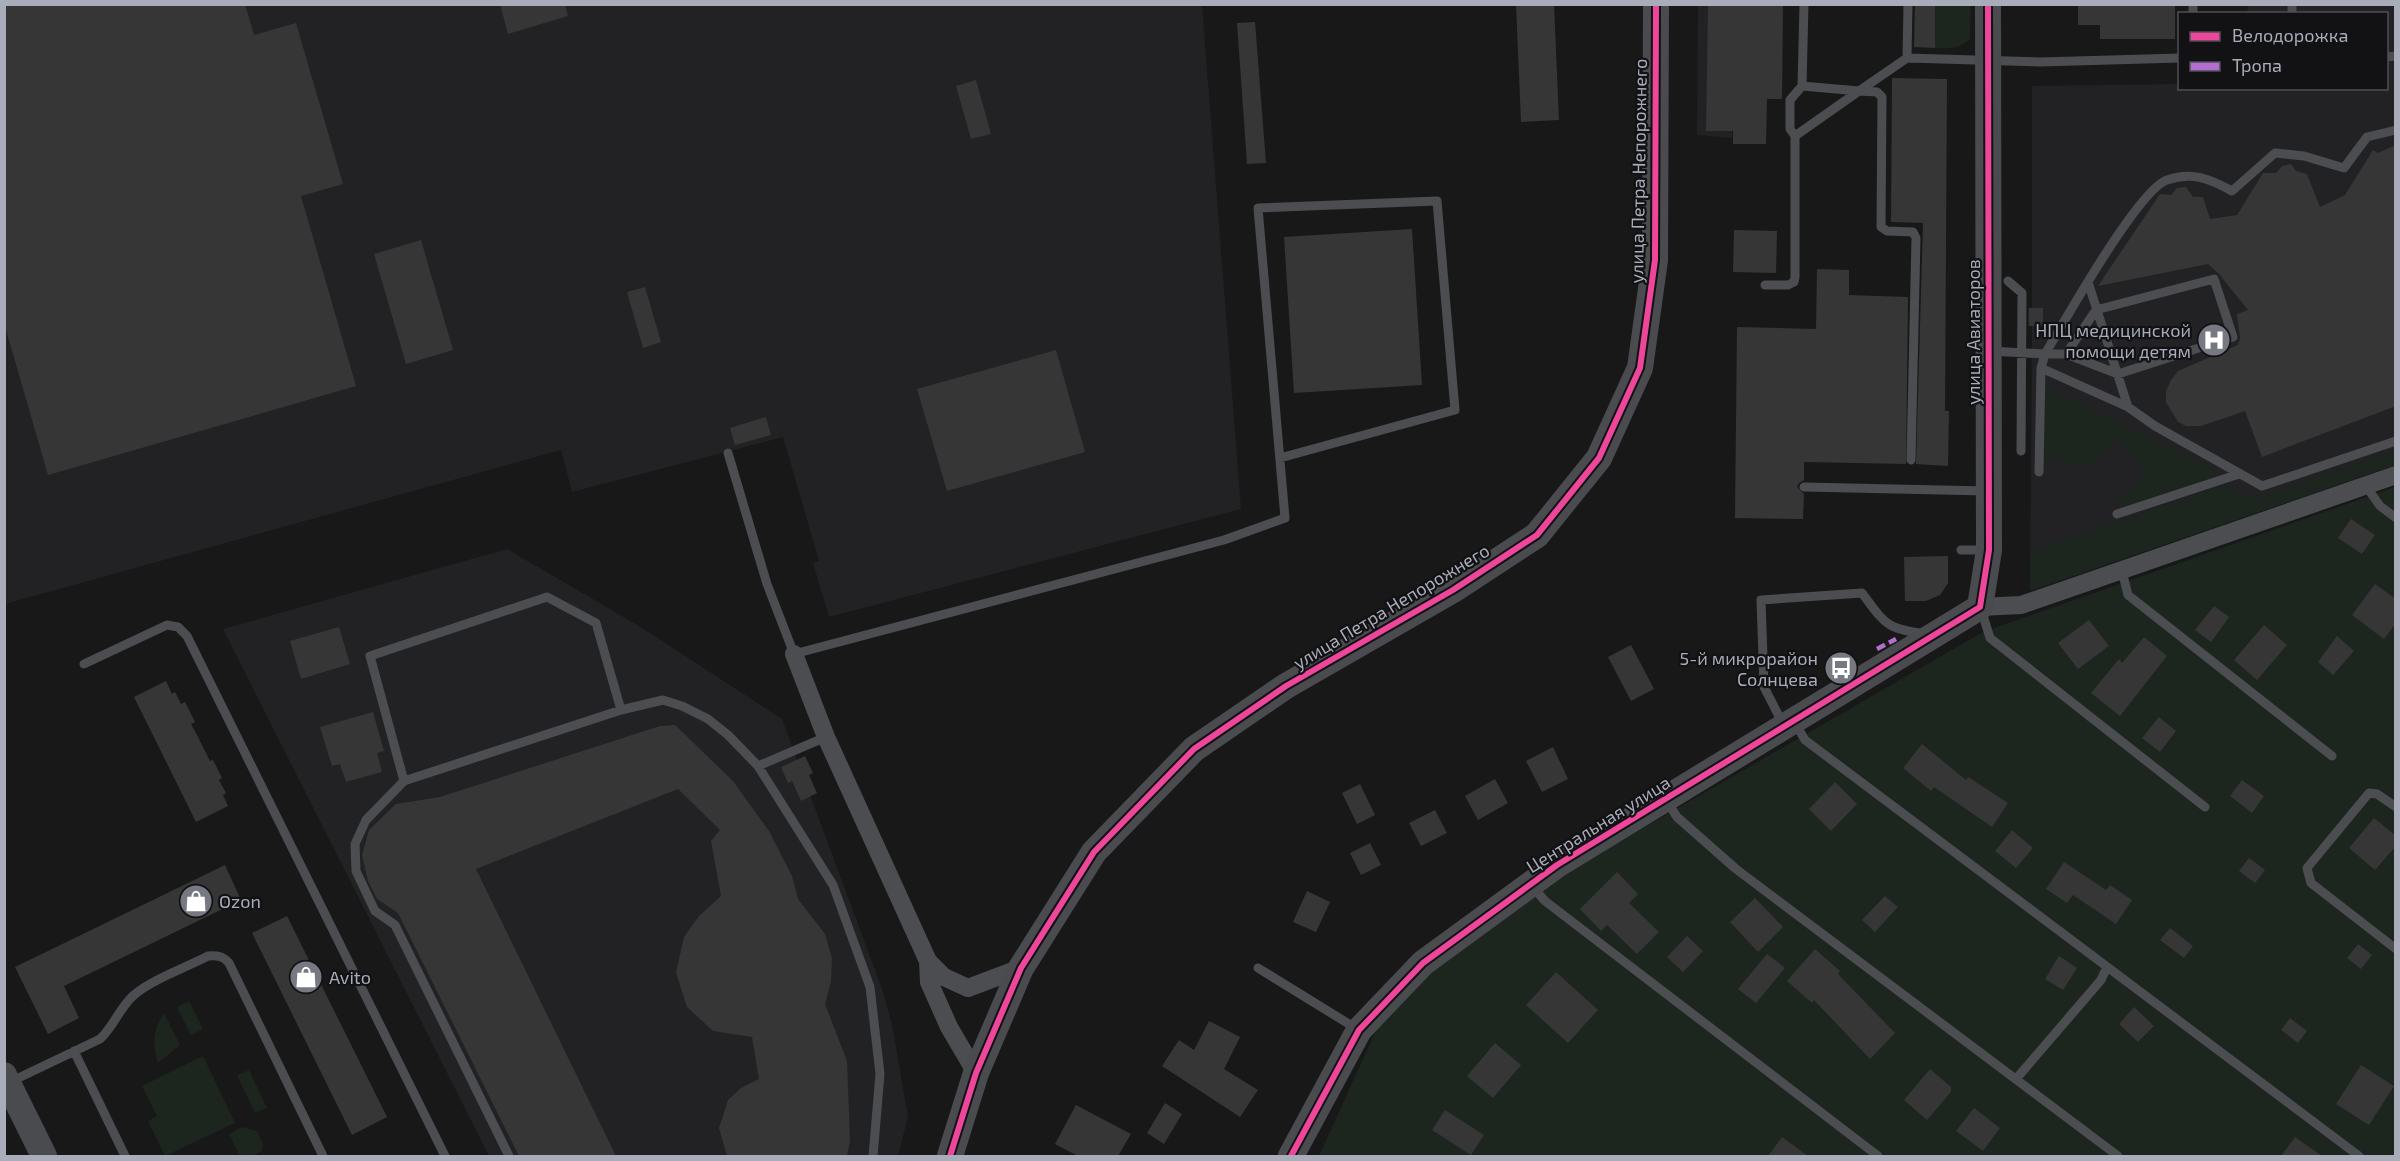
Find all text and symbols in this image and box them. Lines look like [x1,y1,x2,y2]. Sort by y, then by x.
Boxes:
legend [2178,12,2388,90]
text: Велодорожка [2232,24,2348,46]
text: Тропа [2232,54,2282,76]
street label: улица Петра Непорожнего [1625,58,1651,284]
street label: улица Авиаторов [1962,259,1984,405]
place label: НПЦ медицинской помощи детям [2035,319,2191,362]
hospital icon: НПЦ медицинской помощи детям [2196,322,2232,358]
street label: улица Петра Непорожнего [1289,539,1493,673]
place label: 5-й микрорайон Солнцева [1679,647,1818,690]
bus stop icon: 5-й микрорайон Солнцева [1823,650,1859,686]
street label: Центральная улица [1522,771,1674,877]
shop icon: Ozon [178,883,214,919]
place label: Ozon [219,890,261,912]
shop icon: Avito [288,959,324,995]
place label: Avito [329,966,371,988]

